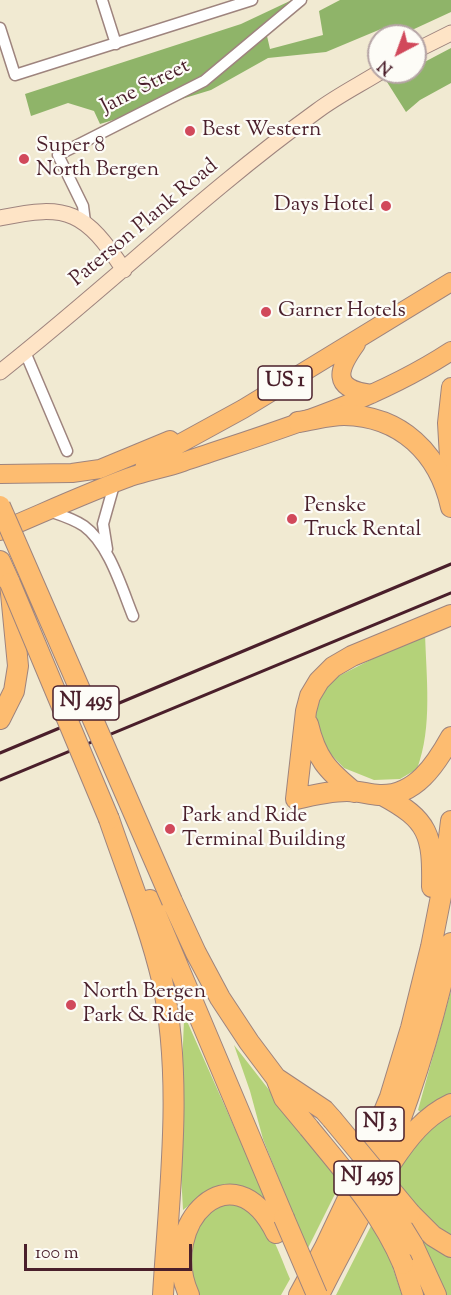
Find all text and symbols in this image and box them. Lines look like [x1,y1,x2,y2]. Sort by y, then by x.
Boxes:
north arrow [367,24,427,84]
text: N [374,54,399,79]
street label: Jane Street [97,55,195,121]
place label: Best Western [202,118,321,144]
marker: Best Western [183,124,197,138]
place label: Super 8 North Bergen [36,134,159,184]
marker: Super 8 North Bergen [17,152,31,166]
street label: Paterson Plank Road [66,155,224,293]
place label: Days Hotel [274,193,374,219]
marker: Days Hotel [379,199,393,213]
place label: Garner Hotels [278,299,406,325]
marker: Garner Hotels [259,305,273,319]
road number: US 1 [258,366,312,400]
place label: Penske Truck Rental [304,494,421,544]
marker: Penske Truck Rental [285,512,299,526]
road number: NJ 495 [53,686,119,720]
place label: Park and Ride Terminal Building [182,804,346,854]
marker: Park and Ride Terminal Building [163,822,177,836]
place label: North Bergen Park & Ride [83,980,206,1030]
marker: North Bergen Park & Ride [64,998,78,1012]
road number: NJ 3 [356,1107,404,1141]
road number: NJ 495 [334,1161,400,1195]
scale bar [27,1232,195,1270]
text: 100 m [35,1241,79,1267]

